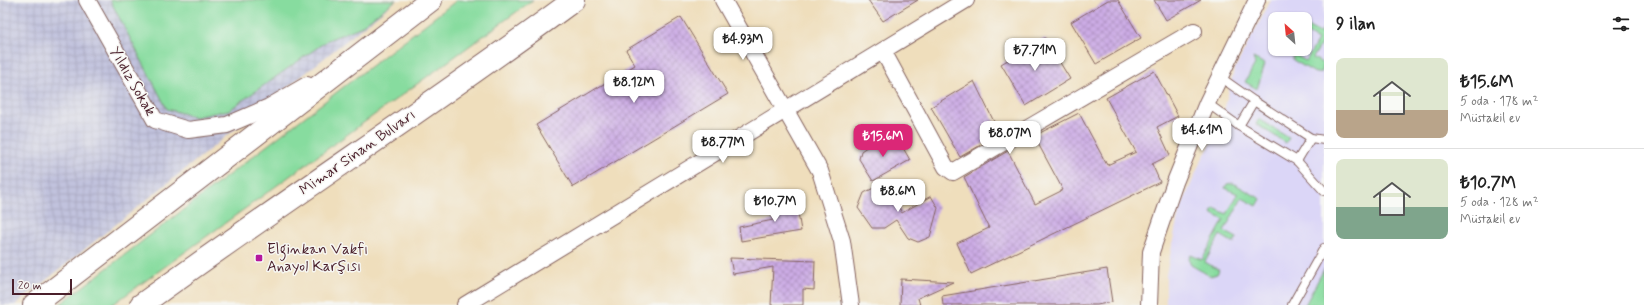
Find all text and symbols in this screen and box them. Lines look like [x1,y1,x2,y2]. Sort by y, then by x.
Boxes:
north arrow [1268,12,1312,56]
map controls [1268,12,1312,56]
text: 9 ilan [1336,13,1376,35]
icon: filters [1610,13,1632,35]
pin: ₺4.93M [710,27,776,61]
text: ₺4.93M [723,31,764,48]
pin: ₺7.71M [1002,38,1068,72]
text: ₺7.71M [1014,42,1056,59]
street label: Yıldız Sokak [104,43,160,120]
pin: ₺8.12M [601,70,667,104]
text: ₺15.6M [1460,71,1514,93]
text: ₺8.12M [613,74,655,91]
icon: home [1368,74,1416,122]
text: 5 oda · 178 m² [1460,93,1538,110]
street label: Mimar Sinan Bulvarı [295,105,420,201]
text: Müstakil ev [1460,110,1521,127]
pin: ₺4.61M [1169,118,1235,152]
pin: ₺8.07M [977,121,1043,155]
text: ₺4.61M [1181,122,1223,139]
pin: ₺15.6M [850,124,916,158]
text: ₺8.07M [989,125,1031,142]
text: ₺15.6M [863,128,903,145]
pin: ₺8.77M [690,130,756,164]
text: ₺8.77M [701,134,745,151]
text: ₺10.7M [1460,172,1516,194]
icon: home [1368,175,1416,223]
pin: ₺8.6M [870,179,926,213]
text: ₺8.6M [880,183,916,200]
pin: ₺10.7M [742,189,808,223]
text: ₺10.7M [754,193,796,210]
text: 5 oda · 128 m² [1460,194,1538,211]
text: Müstakil ev [1460,211,1521,228]
place label: Elginkan Vakfı Anayol Karşısı [267,240,368,277]
marker: Elginkan Vakfı Anayol Karşısı [254,253,264,263]
scale bar [12,277,72,296]
text: 20 m [18,279,41,293]

